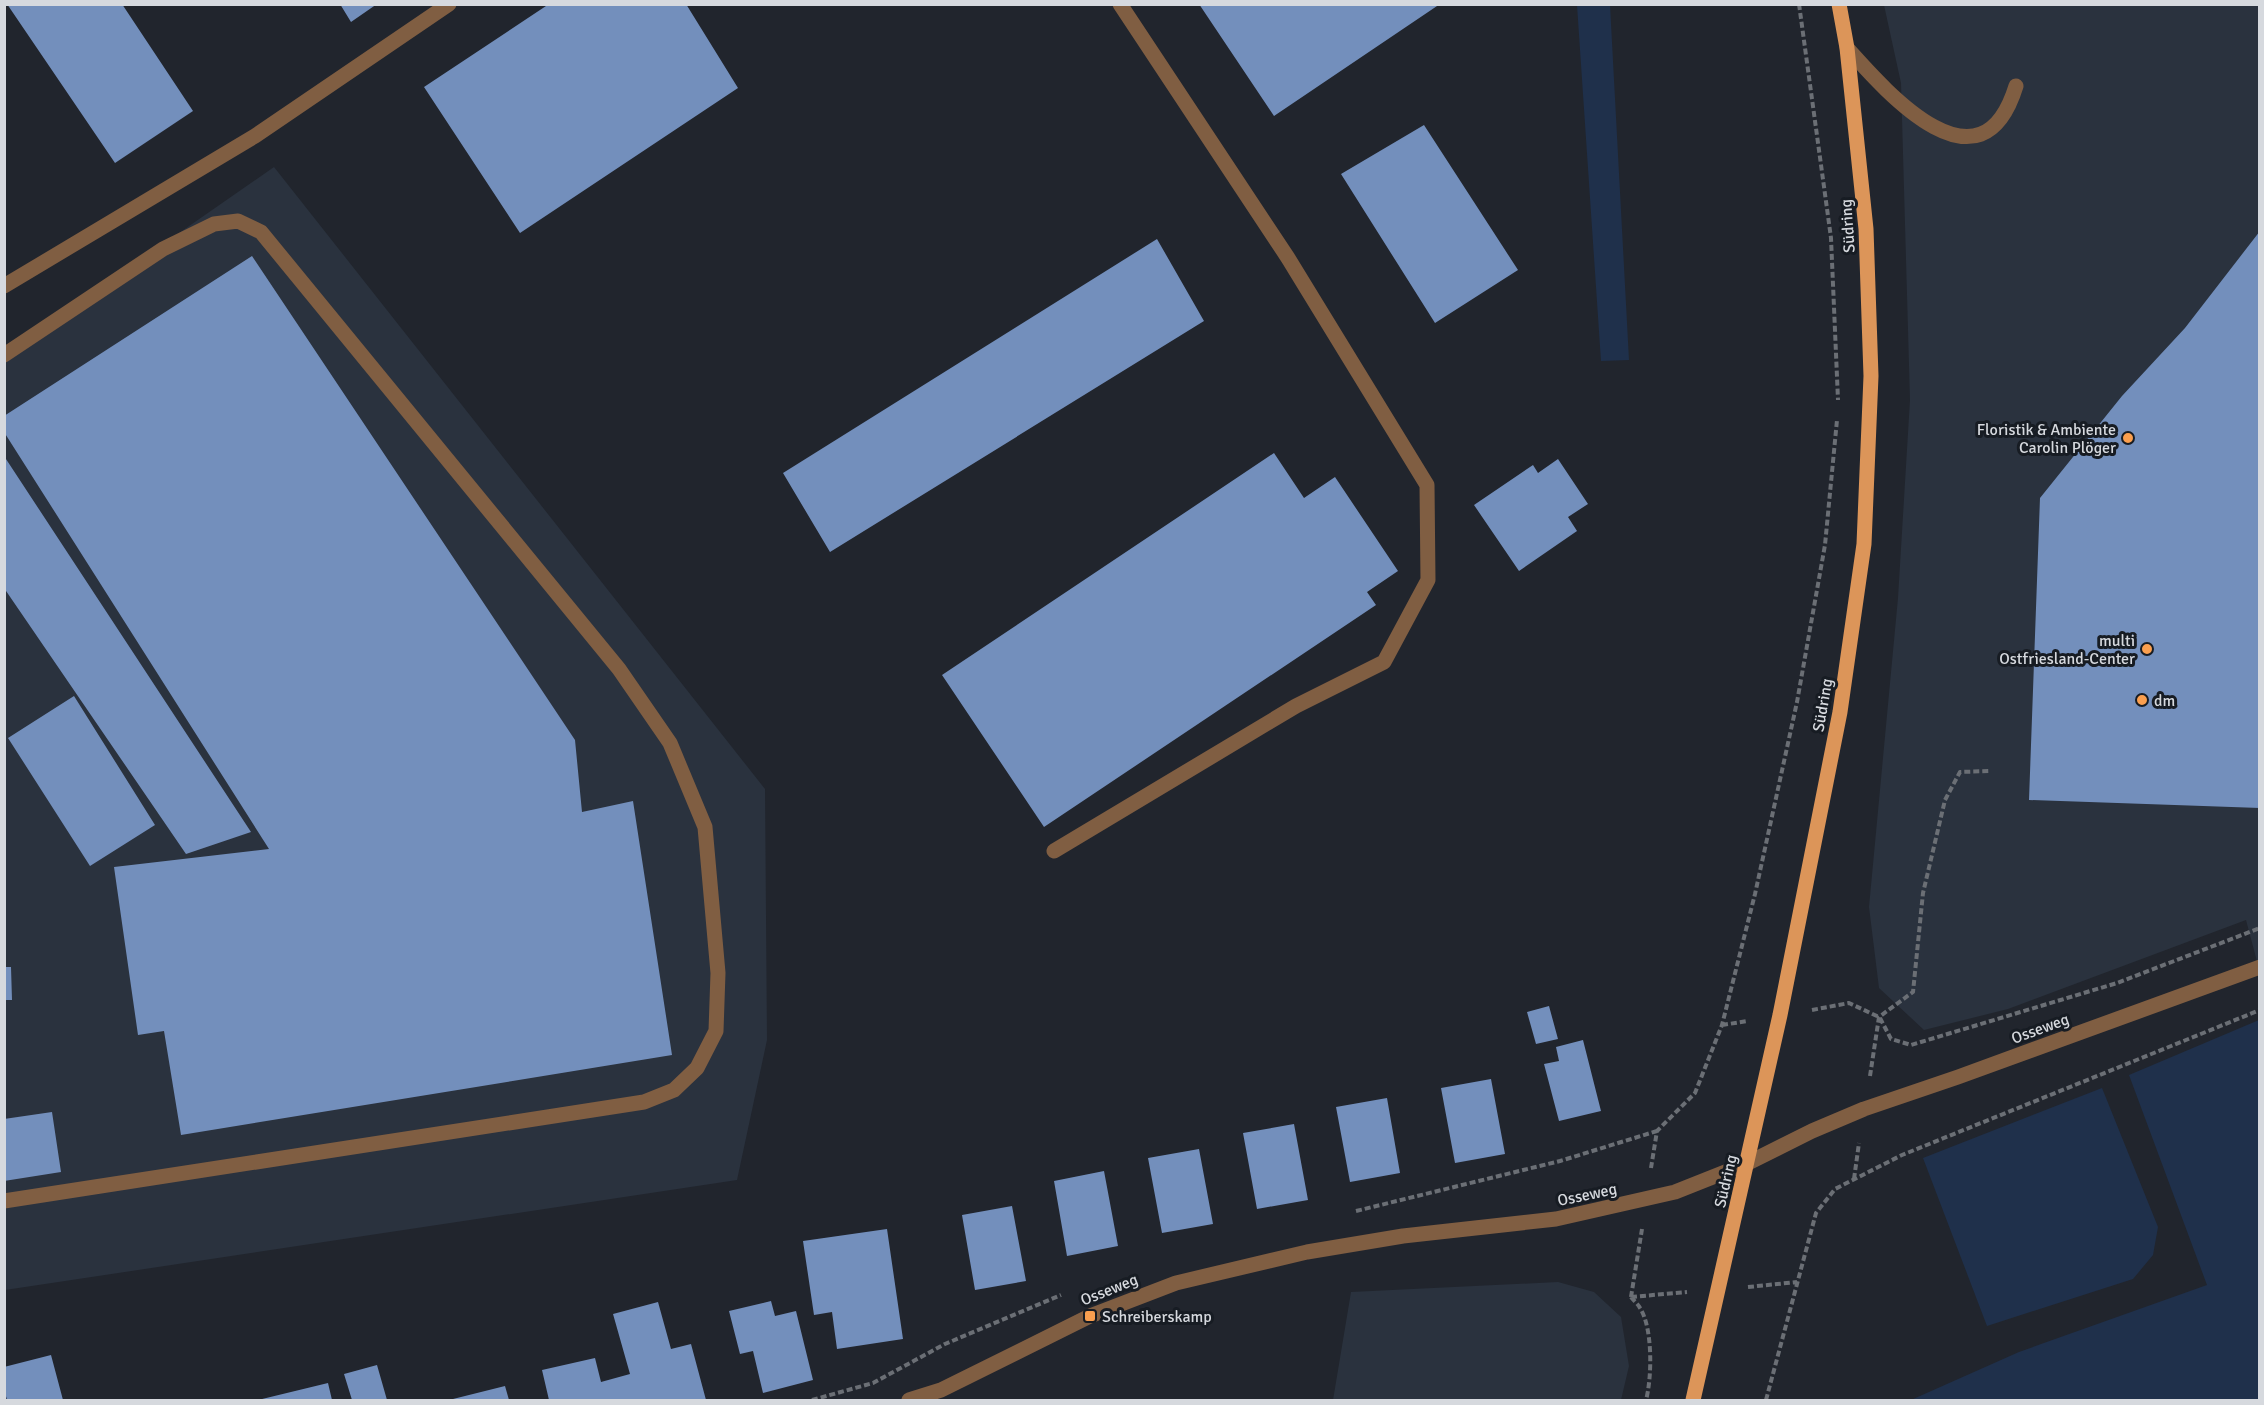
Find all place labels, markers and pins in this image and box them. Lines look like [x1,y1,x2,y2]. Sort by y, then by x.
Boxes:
place label: Floristik & Ambiente Carolin Plöger [1977,420,2116,458]
marker: Floristik & Ambiente Carolin Plöger [2121,431,2135,445]
place label: multi Ostfriesland-Center [1999,631,2135,669]
marker: multi Ostfriesland-Center [2140,642,2154,656]
place label: dm [2154,691,2175,711]
marker: dm [2135,693,2149,707]
place label: Schreiberskamp [1102,1307,1212,1327]
marker: Schreiberskamp [1083,1309,1097,1323]

